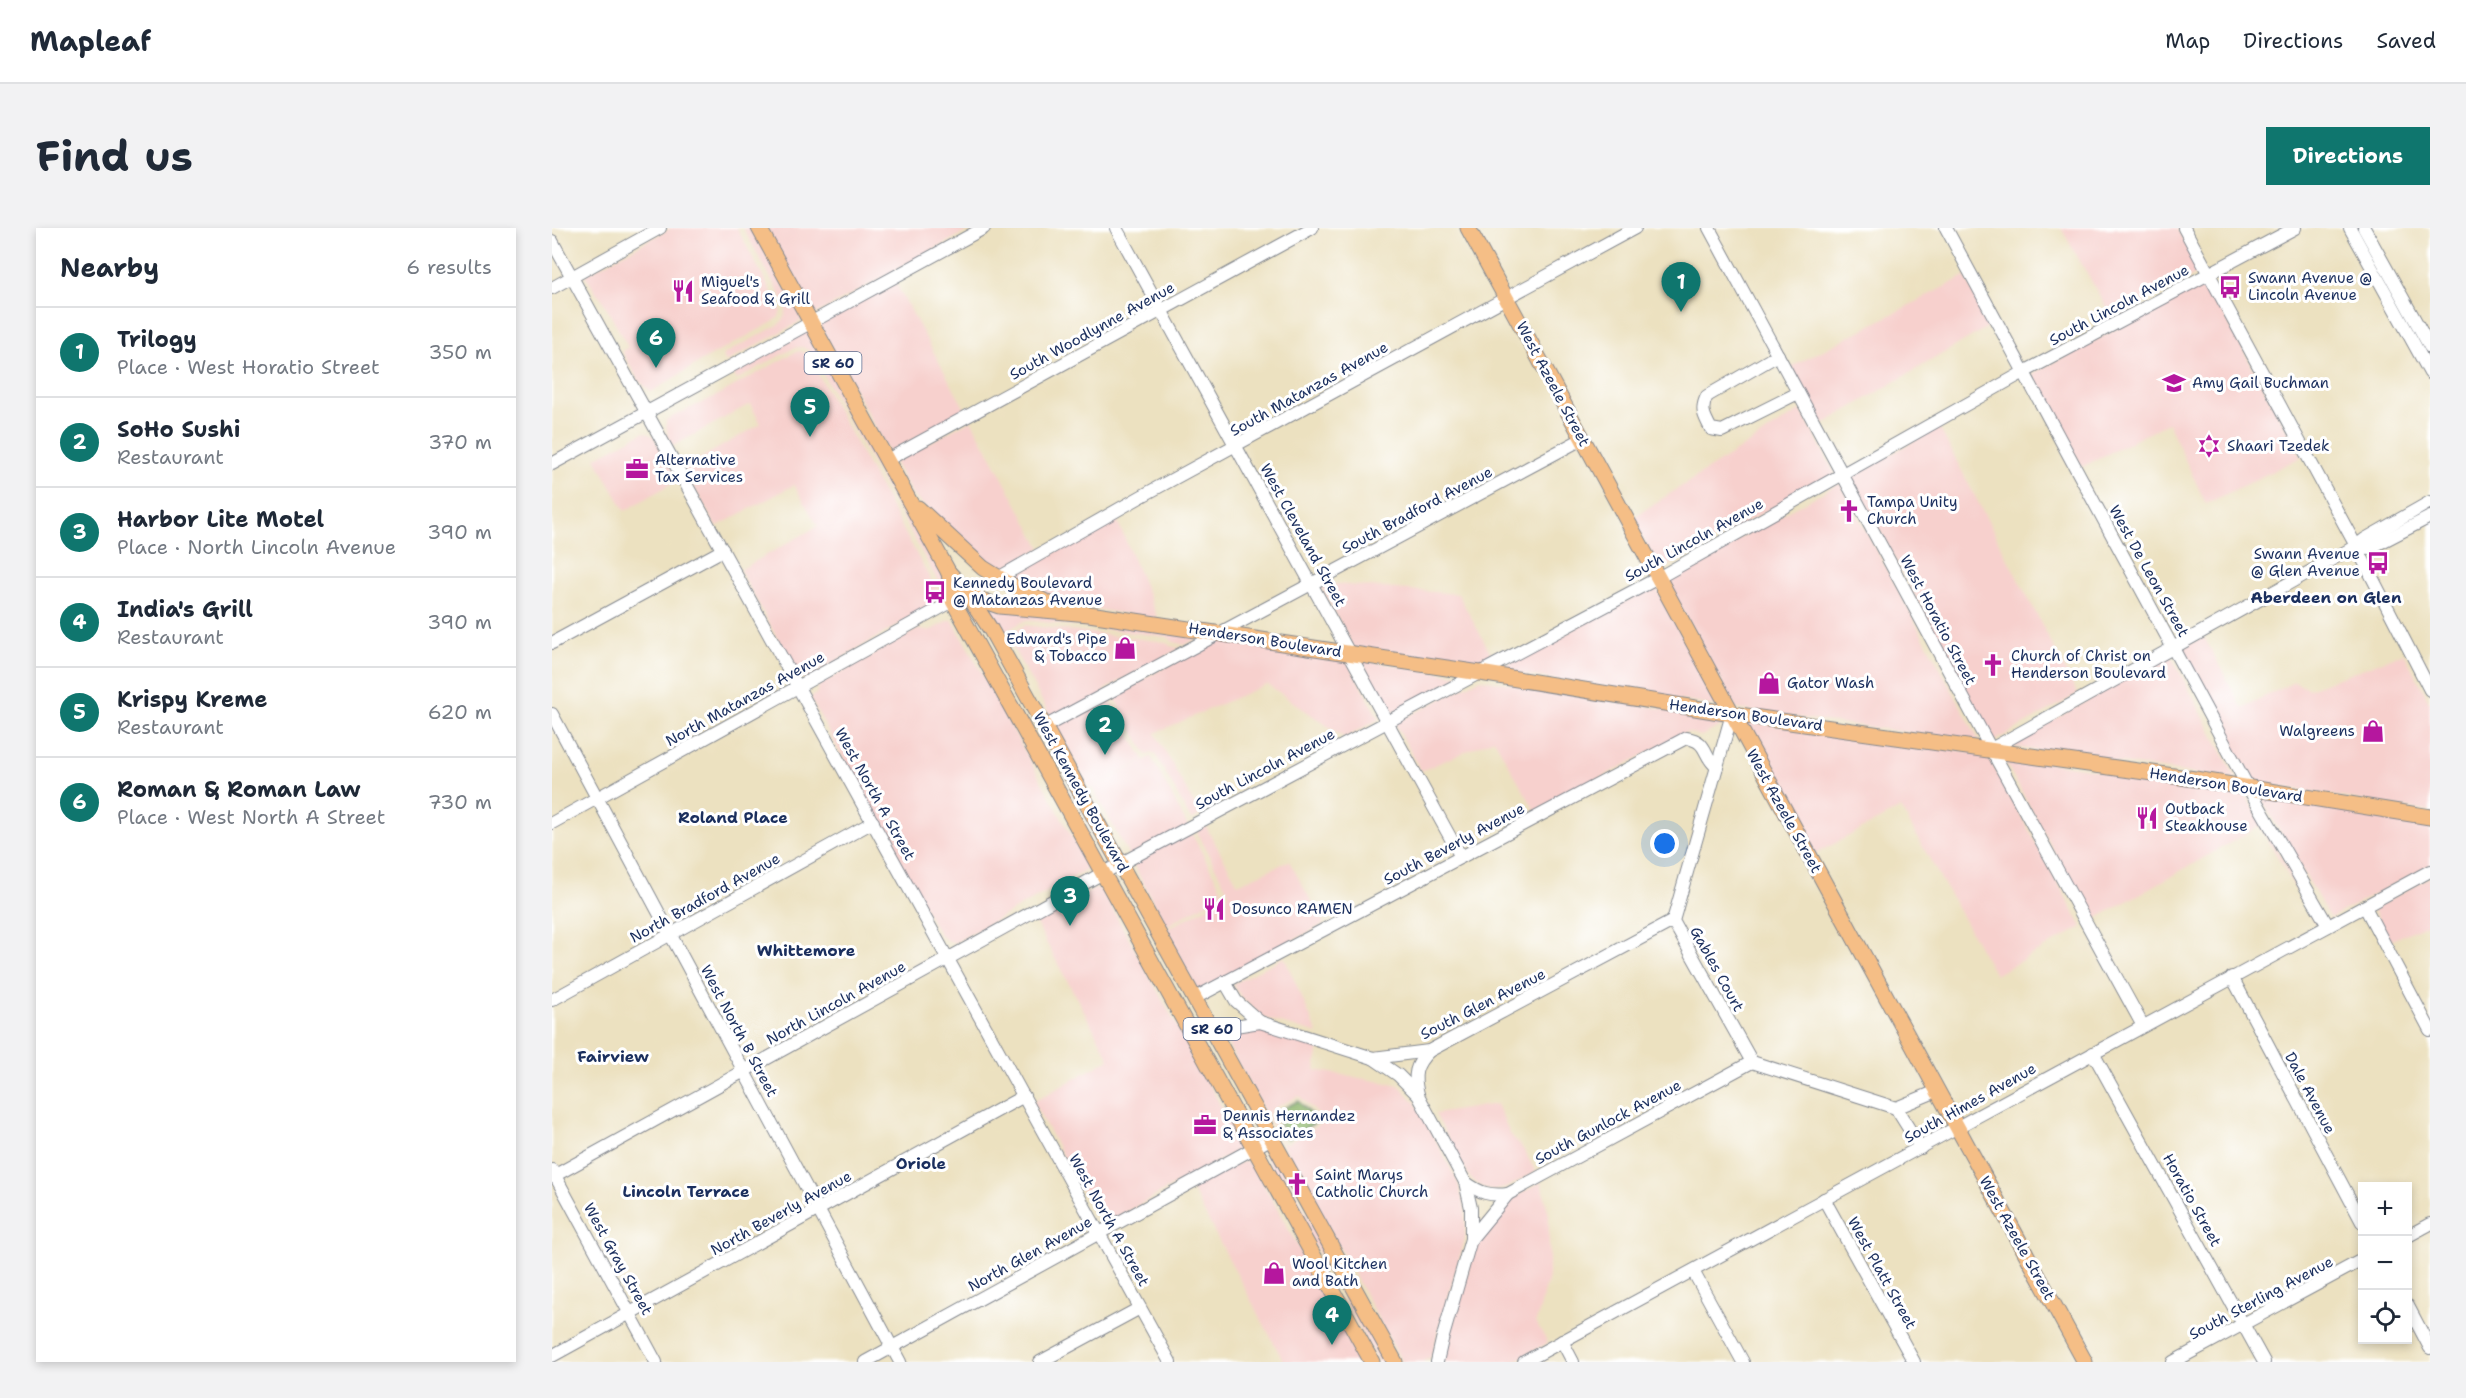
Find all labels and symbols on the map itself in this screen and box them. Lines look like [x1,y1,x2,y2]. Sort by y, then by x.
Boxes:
street label: South Lincoln Avenue [2046,260,2192,350]
pin: 1 [1662,262,1700,312]
place label: Swann Avenue @ Lincoln Avenue [2248,268,2372,305]
place label: Miguel's Seafood & Grill [701,272,810,309]
bus stop icon: Swann Avenue @ Lincoln Avenue [2217,274,2243,300]
street label: South Woodlynne Avenue [1006,277,1178,385]
restaurant icon: Miguel's Seafood & Grill [670,278,696,304]
pin: 6 [636,318,676,368]
street label: West Azeele Street [1512,318,1594,450]
street label: South Matanzas Avenue [1226,337,1392,441]
road number: SR 60 [804,352,862,374]
school or university icon: Amy Gail Buchman [2161,370,2187,396]
place label: Amy Gail Buchman [2192,373,2329,393]
pin: 5 [790,388,830,437]
synagogue icon: Shaari Tzedek [2196,433,2222,459]
place label: Shaari Tzedek [2227,436,2330,456]
place label: Alternative Tax Services [655,450,743,487]
office icon: Alternative Tax Services [624,456,650,482]
street label: West Cleveland Street [1255,460,1351,610]
street label: South Bradford Avenue [1338,462,1496,558]
place label: Tampa Unity Church [1867,492,1958,529]
street label: South Lincoln Avenue [1621,494,1767,586]
church icon: Tampa Unity Church [1836,498,1862,524]
street label: West De Leon Street [2104,501,2194,641]
place label: Swann Avenue @ Glen Avenue [2251,544,2360,581]
bus stop icon: Swann Avenue @ Glen Avenue [2365,550,2391,576]
street label: West Horatio Street [1895,552,1981,688]
place label: Kennedy Boulevard @ Matanzas Avenue [953,573,1102,610]
bus stop icon: Kennedy Boulevard @ Matanzas Avenue [922,579,948,605]
district label: Aberdeen on Glen [2250,587,2402,608]
street label: Henderson Boulevard [1187,618,1344,662]
place label: Edward's Pipe & Tobacco [1006,629,1107,666]
shop icon: Edward's Pipe & Tobacco [1112,635,1138,661]
place label: Church of Christ on Henderson Boulevard [2011,646,2166,683]
street label: North Matanzas Avenue [662,647,828,751]
church icon: Church of Christ on Henderson Boulevard [1980,652,2006,678]
shop icon: Gator Wash [1756,670,1782,696]
place label: Gator Wash [1787,673,1874,693]
street label: Henderson Boulevard [1668,694,1825,736]
pin: 2 [1086,706,1124,755]
street label: West Kennedy Boulevard [1029,708,1134,876]
shop icon: Walgreens [2360,718,2386,744]
place label: Walgreens [2279,721,2355,741]
street label: West North A Street [830,724,920,864]
street label: South Lincoln Avenue [1192,724,1338,814]
street label: West Azeele Street [1742,745,1826,877]
street label: Henderson Boulevard [2148,763,2305,807]
street label: South Beverly Avenue [1380,798,1528,890]
place label: Outback Steakhouse [2165,799,2248,836]
restaurant icon: Outback Steakhouse [2134,805,2160,831]
district label: Roland Place [678,807,788,828]
your location [1650,829,1679,858]
street label: North Bradford Avenue [626,848,784,948]
pin: 3 [1050,876,1090,926]
restaurant icon: Dosunco RAMEN [1201,896,1227,922]
place label: Dosunco RAMEN [1232,899,1353,919]
street label: Gables Court [1685,923,1749,1015]
district label: Whittemore [757,940,856,961]
street label: North Lincoln Avenue [763,956,909,1050]
street label: West North B Street [696,962,782,1100]
street label: South Glen Avenue [1417,964,1549,1044]
road number: SR 60 [1184,1018,1240,1040]
district label: Fairview [577,1046,649,1067]
street label: Dale Avenue [2280,1049,2340,1137]
street label: South Himes Avenue [1900,1058,2040,1148]
street label: South Gunlock Avenue [1531,1075,1685,1169]
place label: Dennis Hernandez & Associates [1223,1106,1356,1143]
office icon: Dennis Hernandez & Associates [1192,1112,1218,1138]
street label: West North A Street [1064,1150,1154,1290]
street label: Horatio Street [2158,1150,2226,1250]
district label: Oriole [896,1153,947,1174]
place label: Saint Marys Catholic Church [1315,1165,1428,1202]
street label: North Beverly Avenue [707,1166,855,1260]
church icon: Saint Marys Catholic Church [1284,1171,1310,1197]
street label: West Azeele Street [1975,1172,2059,1304]
district label: Lincoln Terrace [623,1181,750,1202]
street label: West Gray Street [579,1199,657,1319]
street label: North Glen Avenue [964,1212,1096,1296]
street label: West Platt Street [1843,1213,1921,1333]
street label: South Sterling Avenue [2185,1251,2337,1345]
place label: Wool Kitchen and Bath [1292,1254,1387,1291]
shop icon: Wool Kitchen and Bath [1261,1260,1287,1286]
pin: 4 [1312,1296,1352,1345]

